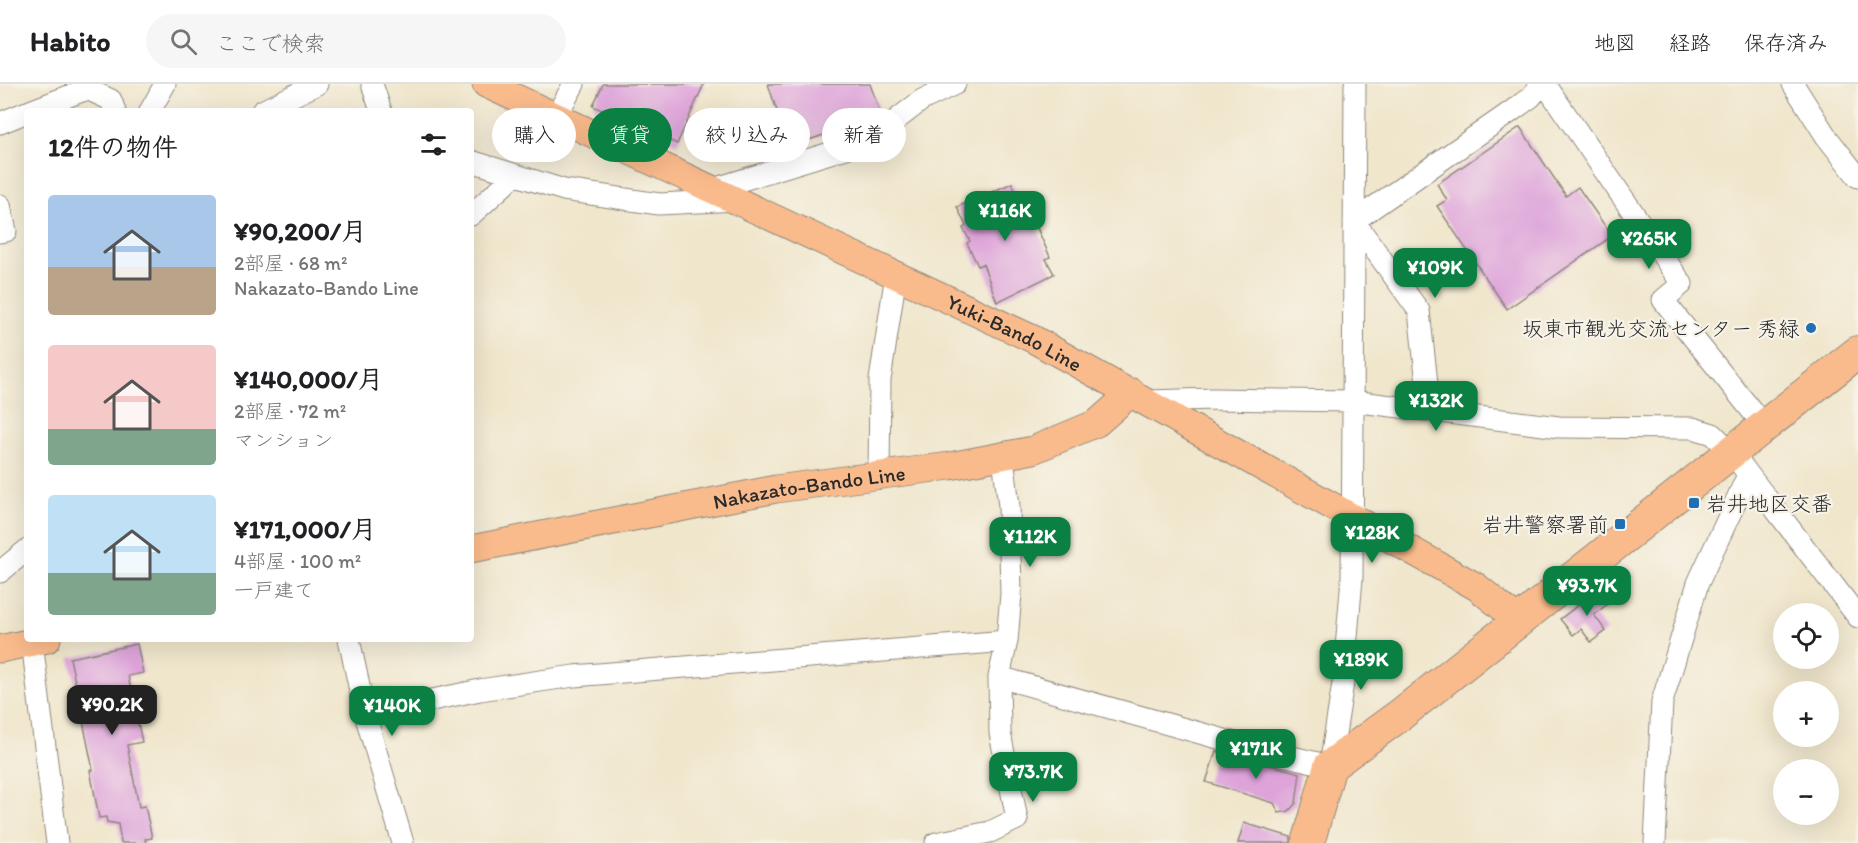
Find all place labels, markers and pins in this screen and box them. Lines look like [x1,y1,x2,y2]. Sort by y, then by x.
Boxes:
pin: ¥116K [963,191,1047,242]
pin: ¥265K [1607,219,1691,270]
pin: ¥109K [1393,248,1477,299]
place label: 坂東市観光交流センター 秀緑 [1522,316,1800,341]
marker: 坂東市観光交流センター 秀緑 [1804,321,1818,335]
pin: ¥132K [1394,381,1478,432]
place label: 岩井地区交番 [1706,491,1832,516]
marker: 岩井地区交番 [1687,496,1701,510]
place label: 岩井警察署前 [1482,512,1608,537]
pin: ¥128K [1330,513,1414,564]
pin: ¥112K [988,517,1072,568]
marker: 岩井警察署前 [1613,517,1627,531]
pin: ¥93.7K [1538,566,1636,617]
pin: ¥189K [1319,640,1403,691]
pin: ¥90.2K [63,685,161,736]
pin: ¥140K [350,686,434,737]
pin: ¥171K [1214,729,1298,780]
pin: ¥73.7K [984,752,1082,803]

